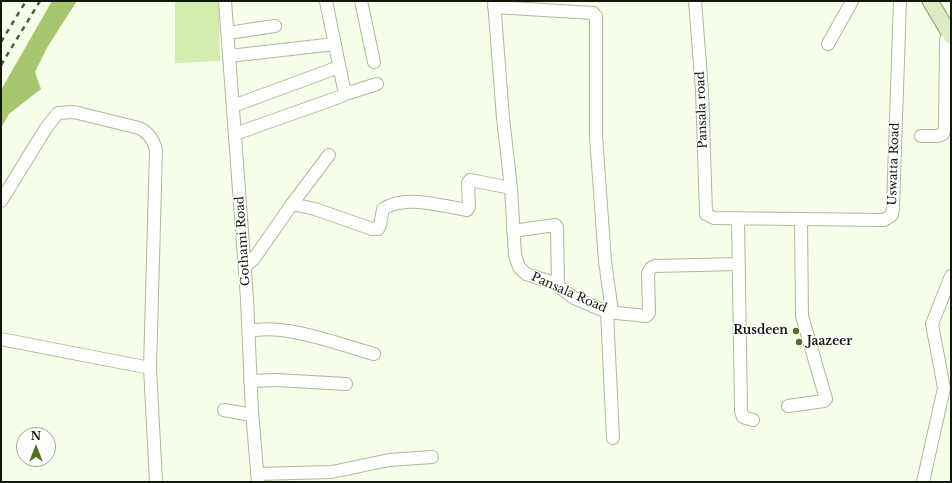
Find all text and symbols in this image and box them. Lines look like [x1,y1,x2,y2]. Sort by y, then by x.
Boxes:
street label: Pansala road [693,71,711,149]
street label: Uswatta Road [885,122,903,206]
street label: Gothami Road [233,196,253,286]
street label: Pansala Road [529,270,609,316]
place label: Rusdeen [733,324,788,338]
marker: Rusdeen [791,326,801,336]
place label: Jaazeer [807,335,852,349]
marker: Jaazeer [794,337,804,347]
north arrow [16,427,56,467]
text: N [31,429,41,443]

